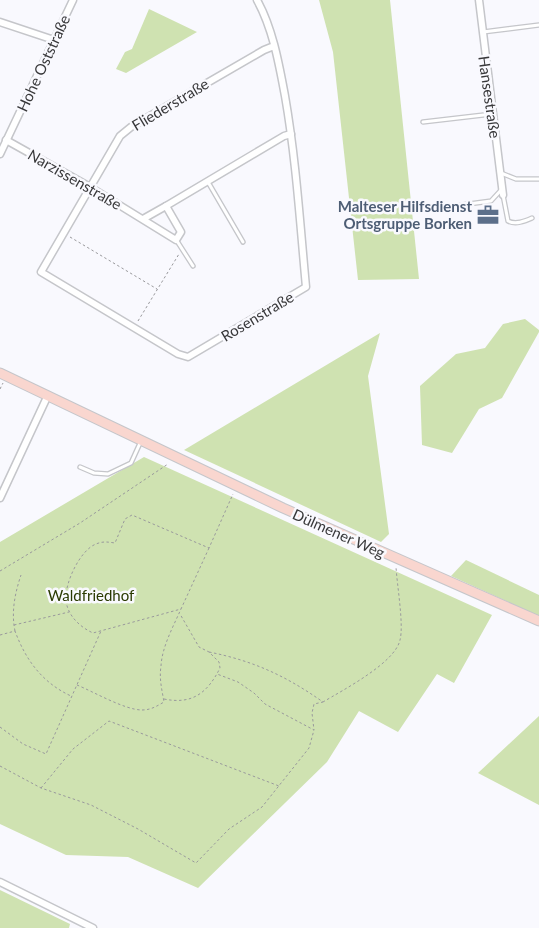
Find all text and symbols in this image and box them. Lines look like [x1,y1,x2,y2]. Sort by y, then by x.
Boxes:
street label: Hohe Oststraße [13,12,73,114]
street label: Hansestraße [475,55,505,139]
street label: Fliederstraße [128,74,212,134]
street label: Narzissenstraße [25,145,125,213]
place label: Malteser Hilfsdienst Ortsgruppe Borken [338,197,472,232]
office icon: Malteser Hilfsdienst Ortsgruppe Borken [475,202,501,228]
street label: Rosenstraße [217,287,297,345]
street label: Dülmener Weg [290,505,388,561]
park label: Waldfriedhof [48,586,135,604]

